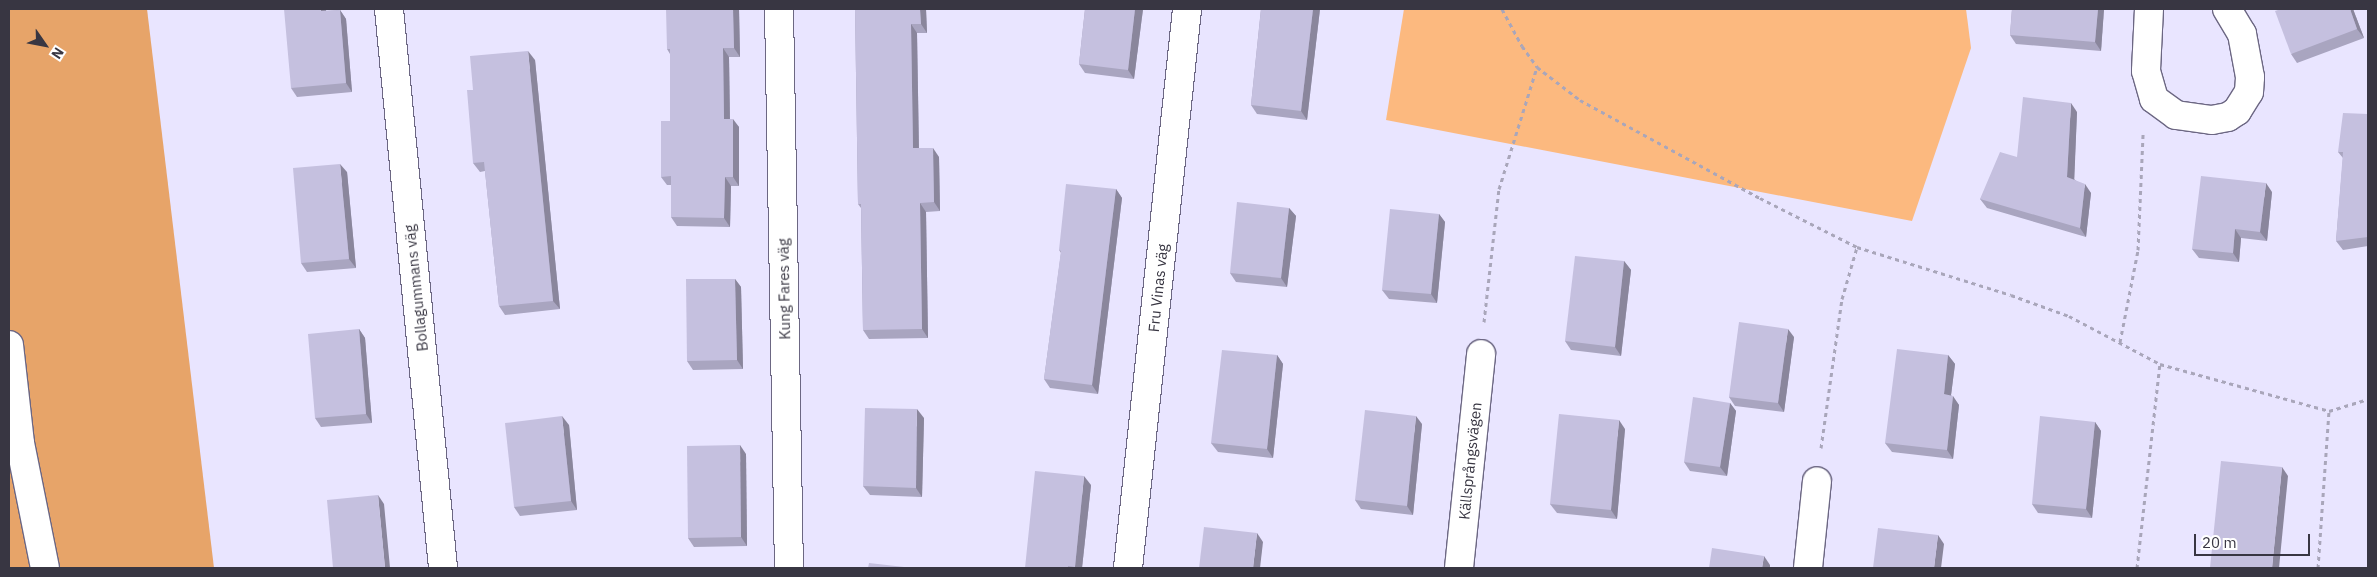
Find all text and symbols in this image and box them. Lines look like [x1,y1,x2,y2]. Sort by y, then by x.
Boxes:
north arrow [20,20,70,70]
text: N [47,44,68,62]
street label: Bollagummans väg [400,224,432,352]
street label: Kung Fares väg [774,238,794,340]
street label: Fru Vinas väg [1144,243,1172,333]
street label: Källsprångsvägen [1455,401,1485,521]
scale bar [2197,524,2313,556]
text: 20 m [2202,533,2237,552]

